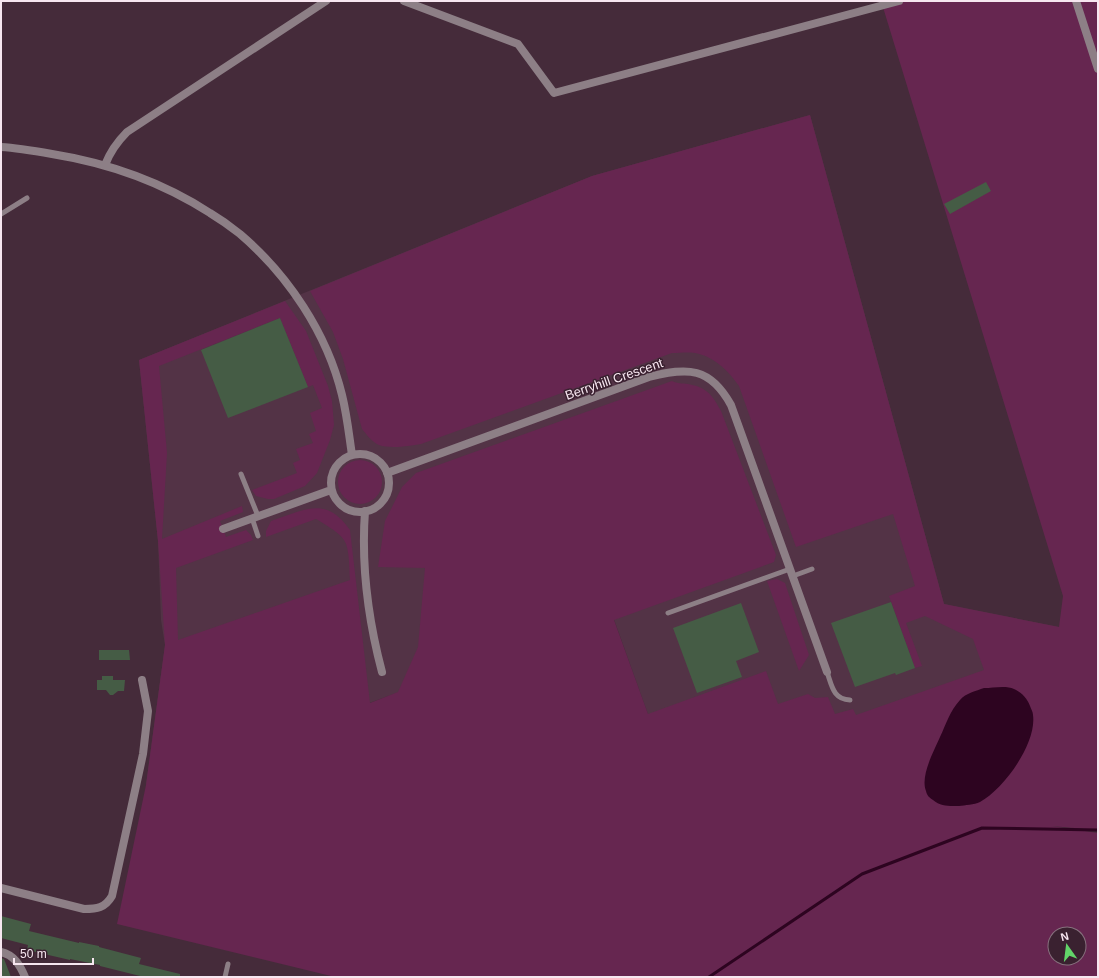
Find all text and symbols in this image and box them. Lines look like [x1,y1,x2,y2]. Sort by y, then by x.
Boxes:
street label: Berryhill Crescent [563,355,665,403]
north arrow [1047,926,1087,966]
text: N [1059,930,1070,943]
scale bar [14,940,93,966]
text: 50 m [20,947,47,961]

